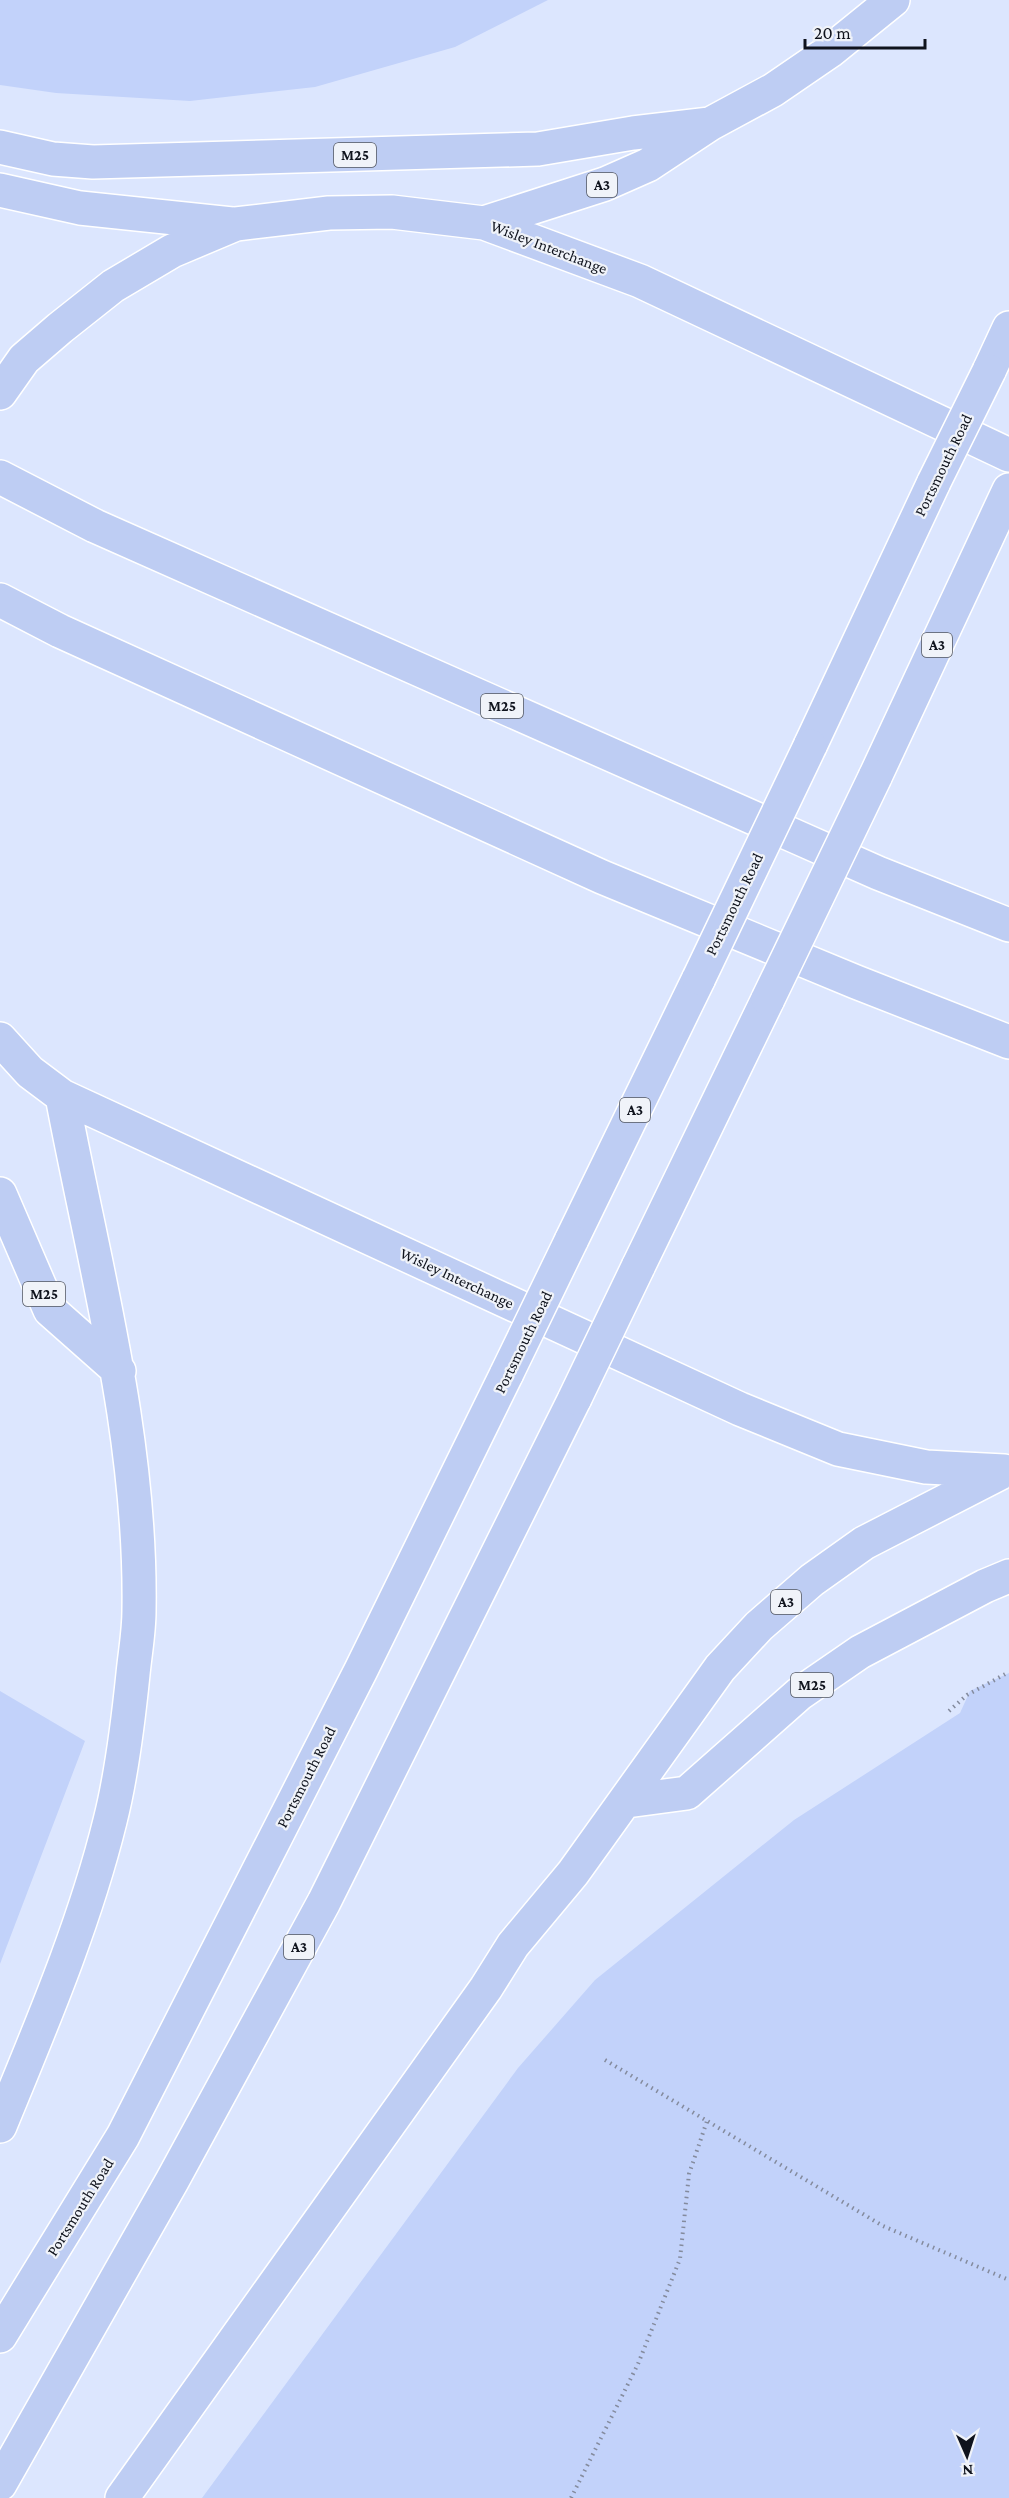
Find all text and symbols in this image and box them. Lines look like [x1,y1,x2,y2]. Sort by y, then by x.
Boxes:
scale bar [805,12,925,50]
text: 20 m [814,23,851,43]
road number: M25 [334,143,376,167]
road number: A3 [587,173,617,197]
street label: Wisley Interchange [488,217,610,278]
street label: Portsmouth Road [911,411,975,519]
road number: A3 [922,633,952,657]
road number: M25 [481,694,523,718]
street label: Portsmouth Road [702,850,766,958]
road number: A3 [620,1098,650,1122]
street label: Wisley Interchange [397,1244,516,1313]
road number: M25 [23,1282,65,1306]
street label: Portsmouth Road [491,1288,555,1396]
road number: A3 [771,1590,801,1614]
road number: M25 [791,1673,833,1697]
street label: Portsmouth Road [273,1723,339,1830]
road number: A3 [284,1935,314,1959]
street label: Portsmouth Road [43,2155,117,2259]
north arrow [937,2426,997,2486]
text: N [962,2462,974,2479]

